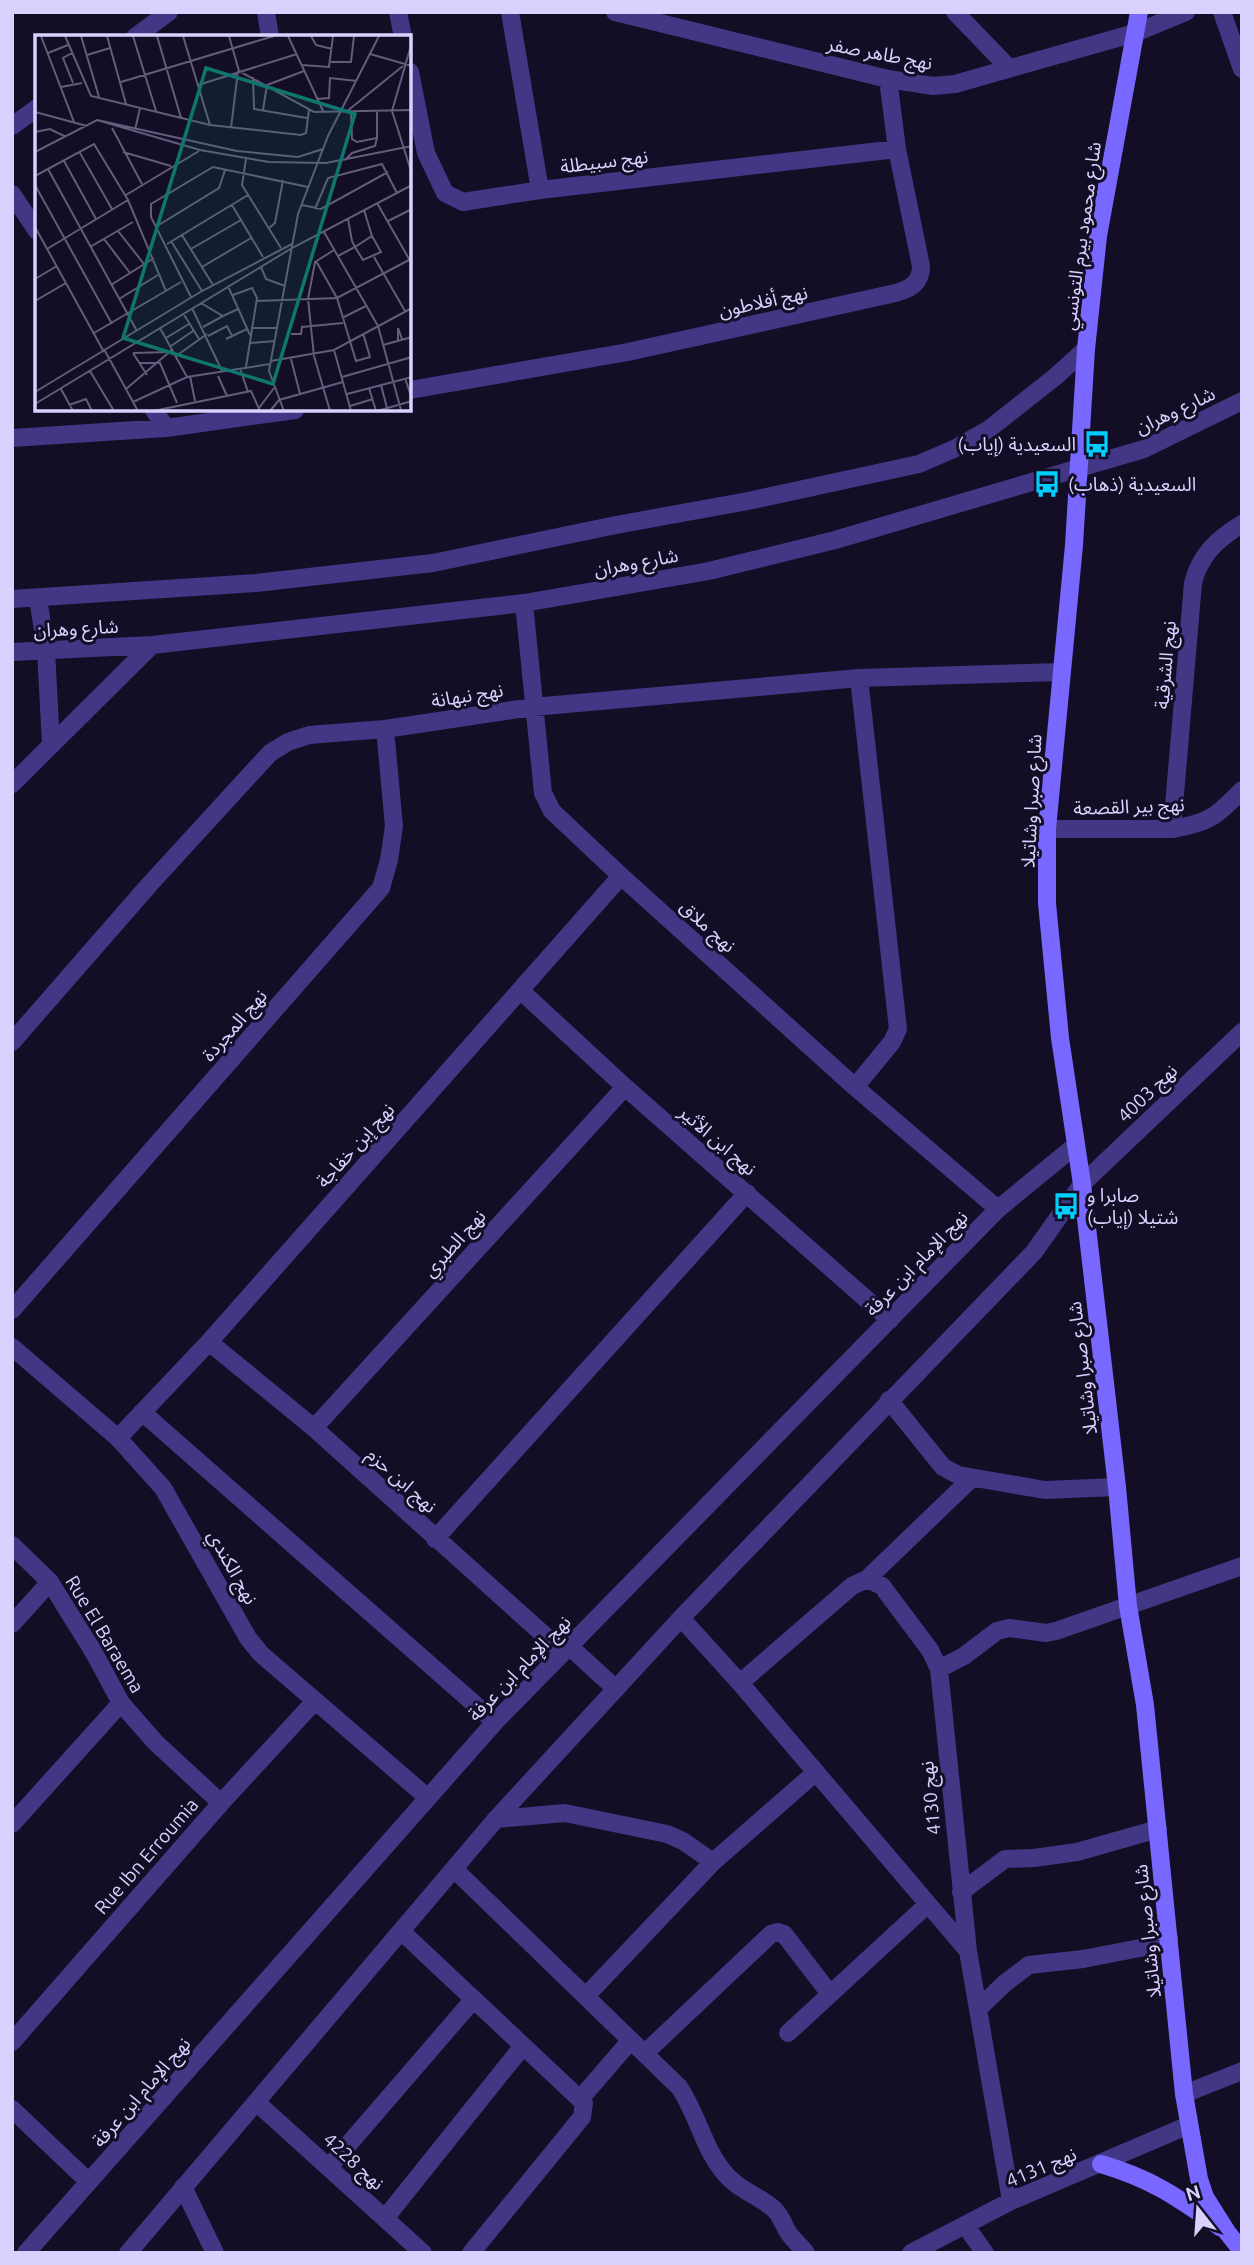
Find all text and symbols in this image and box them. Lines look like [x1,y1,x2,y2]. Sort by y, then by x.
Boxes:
street label: نهج طاهر صفر [824,32,934,78]
inset map [35,35,411,411]
street label: شارع محمود بيرم التونسي [1057,140,1109,332]
street label: نهج سبيطلة [559,145,650,181]
street label: نهج أفلاطون [716,281,810,325]
street label: شارع وهران [1132,382,1220,441]
bus stop icon: السعيدية (إياب) [1082,429,1112,459]
place label: السعيدية (إياب) [958,433,1076,457]
bus stop icon: السعيدية (ذهاب) [1032,469,1062,499]
place label: السعيدية (ذهاب) [1068,473,1196,495]
street label: شارع وهران [592,544,680,583]
street label: شارع وهران [33,615,119,644]
street label: نهج الشرقية [1150,620,1184,711]
street label: نهج نبهانة [429,678,505,715]
street label: شارع صبرا وشاتيلا [1017,733,1048,869]
street label: نهج بير القصعة [1073,793,1185,823]
street label: نهج ملاق [673,895,740,960]
street label: نهج المجردة [197,985,274,1068]
street label: نهج 4003 [1113,1059,1184,1130]
street label: نهج إبن خفاجة [311,1098,402,1194]
street label: نهج ابن الأثير [671,1100,761,1183]
place label: صابرا و شتيلا (إياب) [1087,1184,1178,1230]
bus stop icon: صابرا و شتيلا (إياب) [1051,1191,1081,1221]
street label: نهج الطبري [418,1205,493,1284]
street label: نهج الإمام ابن عرفة [860,1206,975,1323]
street label: شارع صبرا وشاتيلا [1063,1300,1104,1436]
street label: نهج ابن حزم [360,1443,441,1520]
street label: نهج الكندي [200,1526,262,1610]
street label: Rue El Baraema [61,1571,149,1697]
street label: نهج الإمام ابن عرفة [463,1611,578,1728]
street label: نهج 4130 [915,1759,949,1836]
street label: Rue Ibn Erroumia [90,1794,202,1918]
street label: شارع صبرا وشاتيلا [1129,1863,1168,1999]
street label: نهج الإمام ابن عرفة [87,2033,198,2154]
street label: نهج 4228 [316,2128,389,2197]
street label: نهج 4131 [1002,2142,1081,2195]
north arrow [1163,2174,1233,2244]
text: N [1183,2180,1203,2205]

